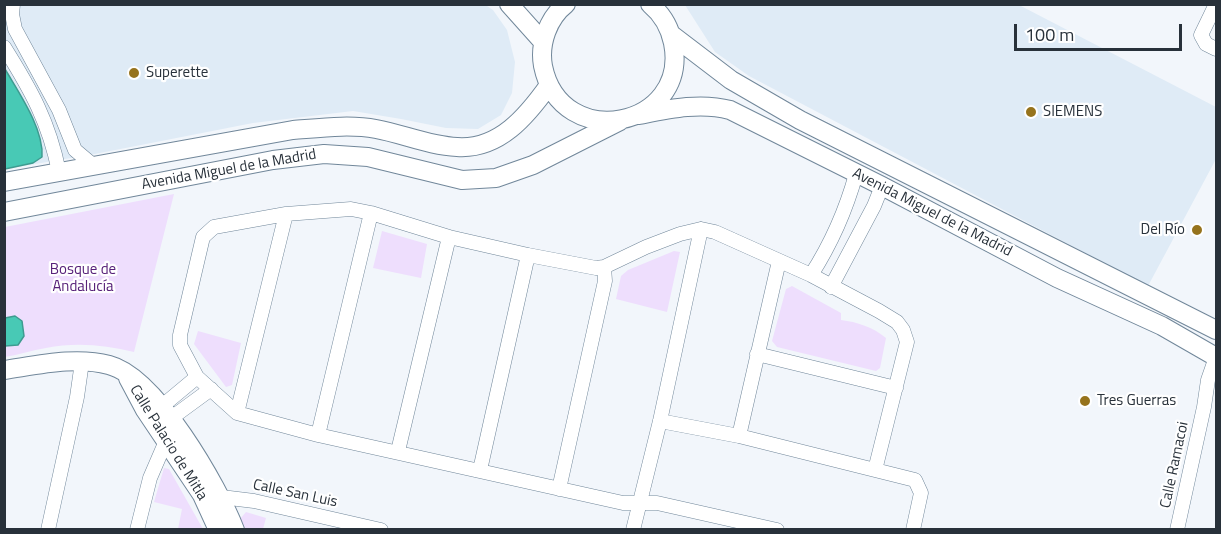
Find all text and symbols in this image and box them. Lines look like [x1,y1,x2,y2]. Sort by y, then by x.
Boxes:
scale bar [1017,12,1185,50]
text: 100 m [1025,21,1074,48]
place label: Superette [146,64,208,82]
marker: Superette [127,66,141,80]
place label: SIEMENS [1043,103,1102,121]
marker: SIEMENS [1024,105,1038,119]
street label: Avenida Miguel de la Madrid [140,146,318,194]
street label: Avenida Miguel de la Madrid [849,165,1015,261]
place label: Del Río [1141,221,1185,239]
marker: Del Río [1190,223,1204,237]
park label: Bosque de Andalucía [50,261,116,296]
street label: Calle Palacio de Mitla [125,382,211,504]
place label: Tres Guerras [1097,392,1176,410]
marker: Tres Guerras [1078,394,1092,408]
street label: Calle Ramacoi [1157,420,1193,510]
street label: Calle San Luis [251,476,339,512]

